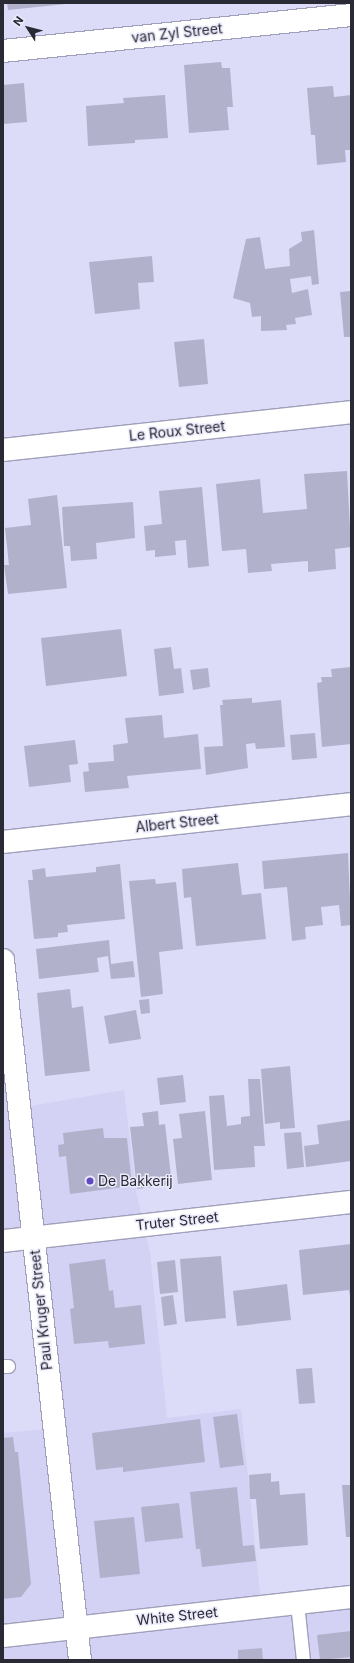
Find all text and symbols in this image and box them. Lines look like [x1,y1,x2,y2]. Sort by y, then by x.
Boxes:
north arrow [8,8,48,48]
text: N [10,13,26,28]
street label: van Zyl Street [131,20,223,46]
street label: Le Roux Street [128,418,226,444]
street label: Albert Street [135,810,219,836]
place label: De Bakkerij [98,1173,173,1189]
marker: De Bakkerij [85,1176,95,1186]
street label: Truter Street [135,1208,219,1234]
street label: Paul Kruger Street [26,1249,56,1371]
street label: White Street [136,1603,218,1629]

